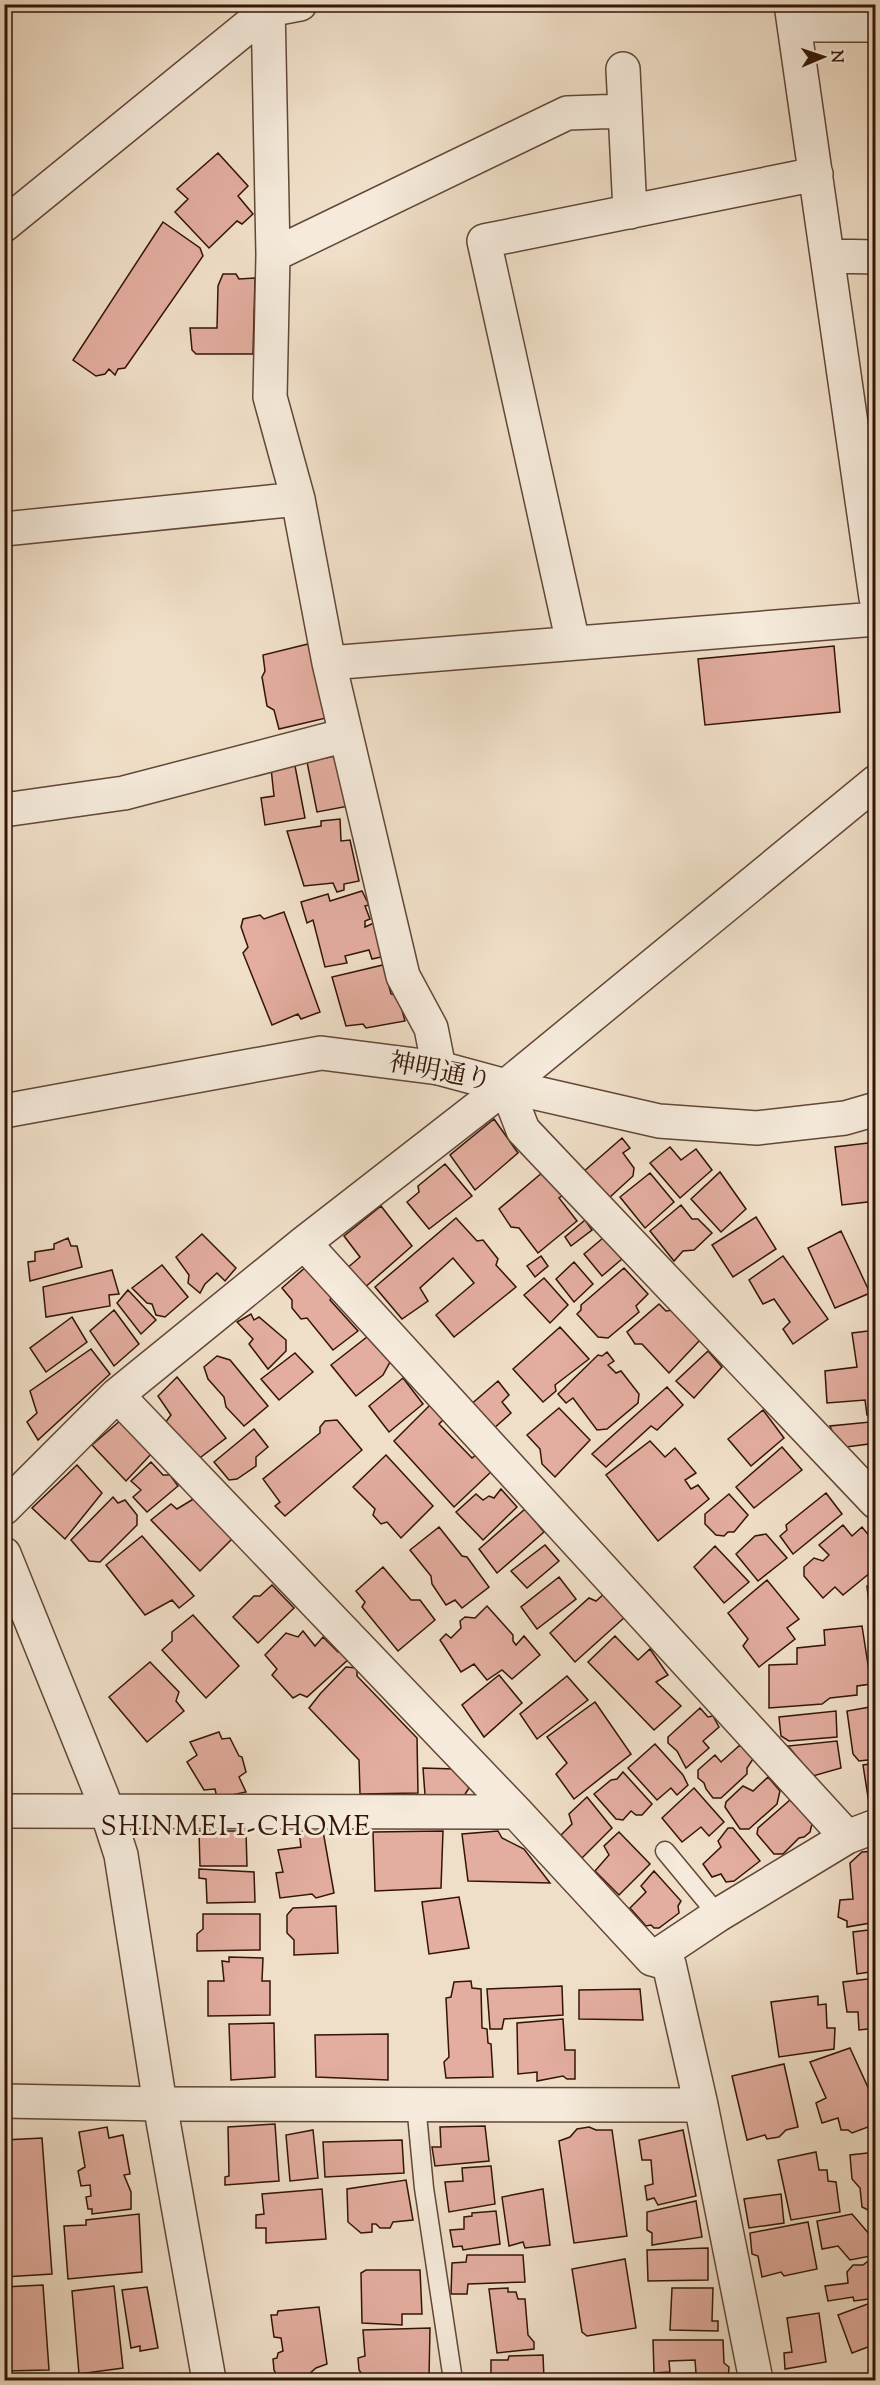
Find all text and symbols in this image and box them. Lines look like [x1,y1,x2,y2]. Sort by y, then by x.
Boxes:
north arrow [793,27,853,87]
text: N [824,50,847,64]
street label: 神明通り [385,1045,495,1101]
district label: SHINMEI 1-CHOME [100,1809,372,1848]

